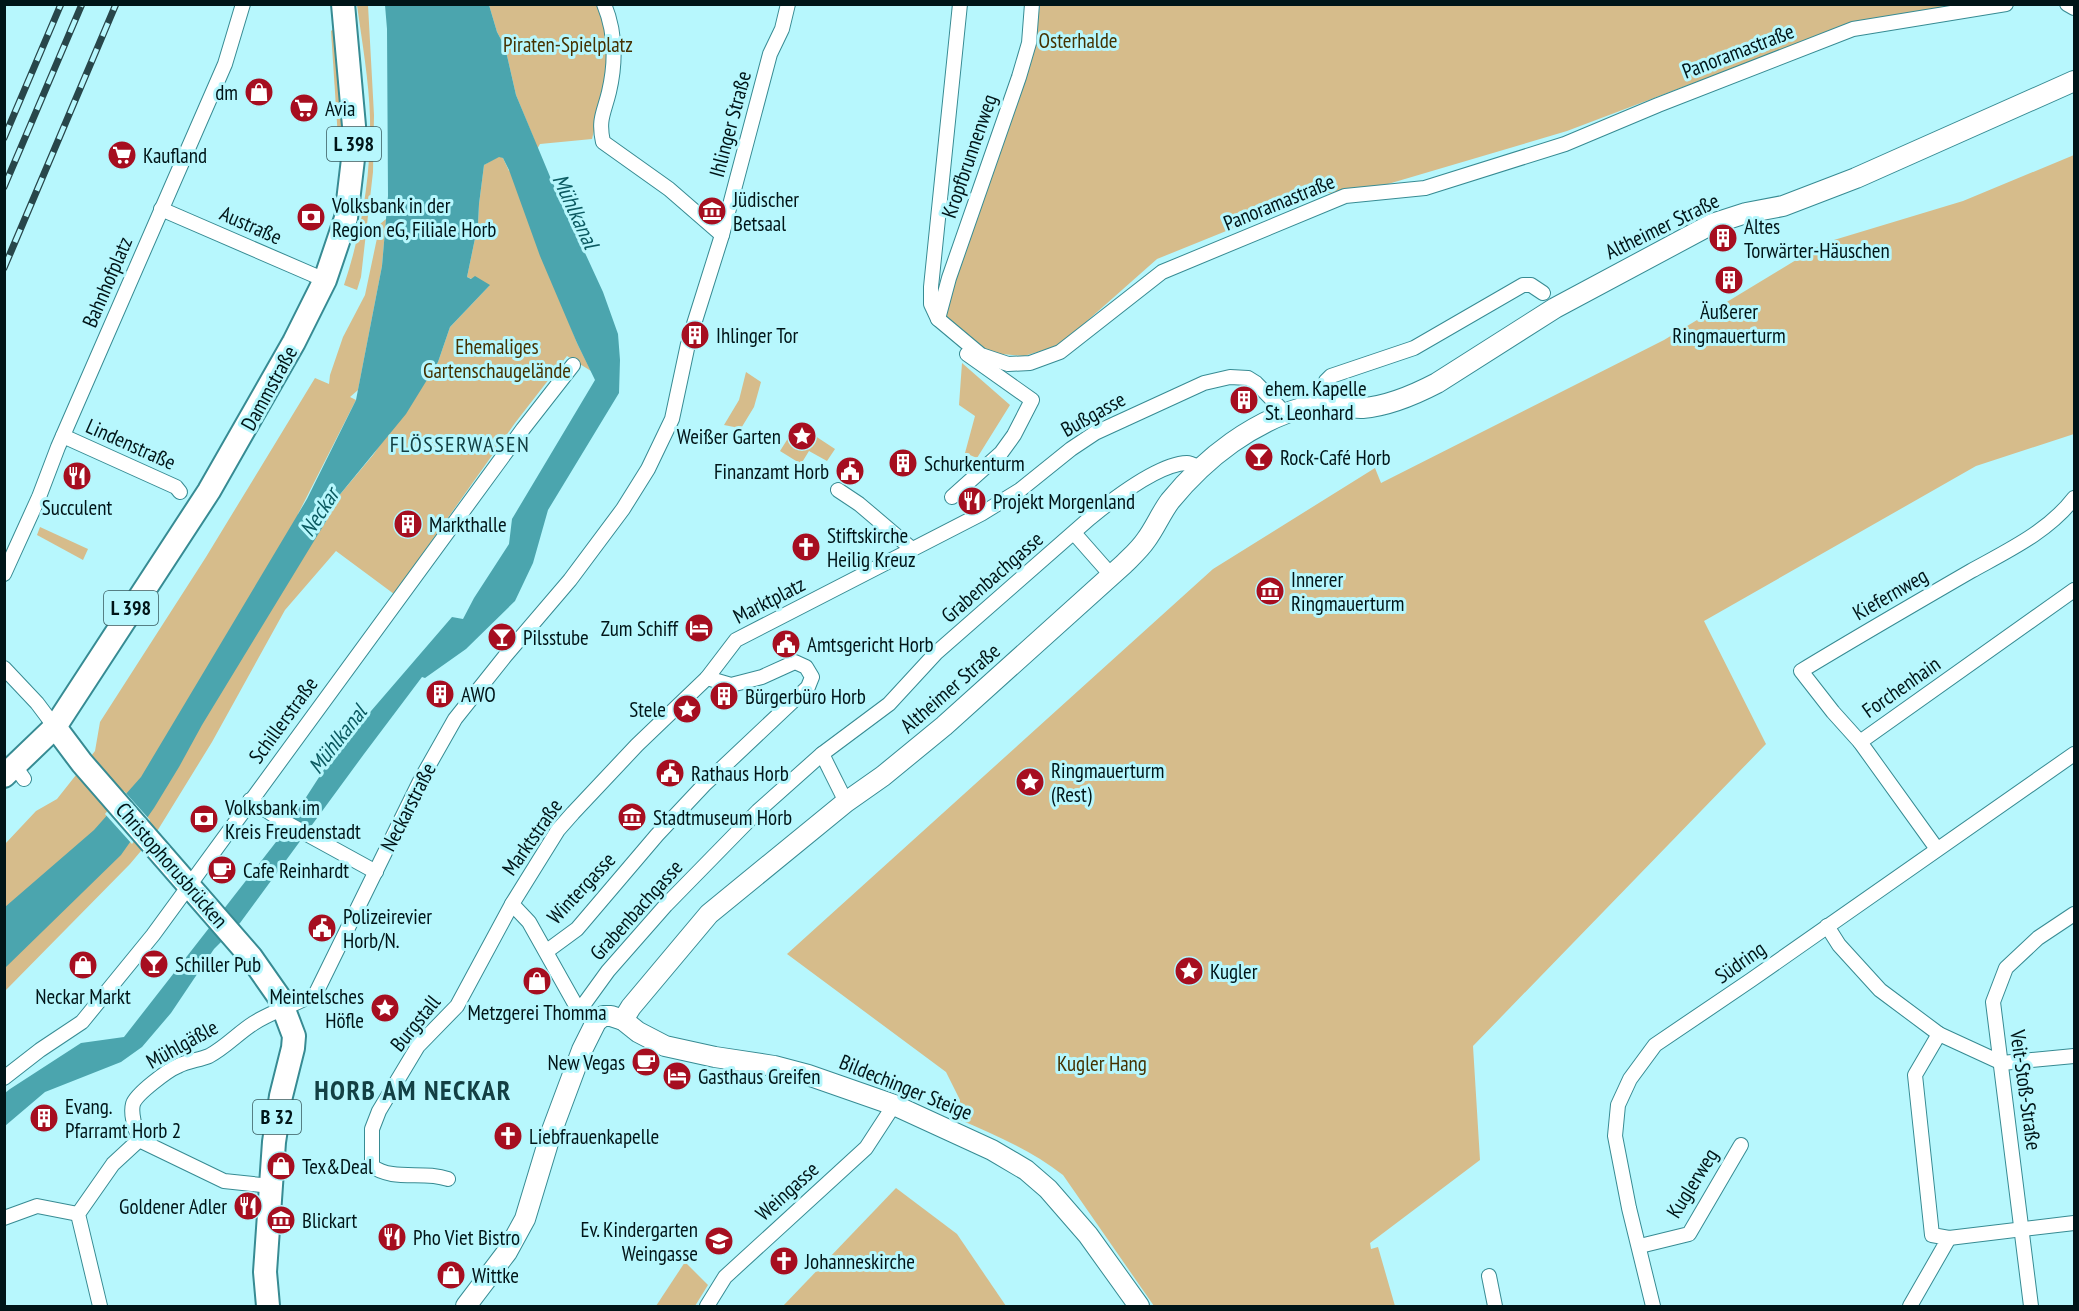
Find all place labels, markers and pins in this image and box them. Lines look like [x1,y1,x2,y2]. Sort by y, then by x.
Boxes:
shop icon: dm [243,76,275,108]
place label: dm [215,79,238,106]
supermarket icon: Avia [288,92,320,124]
place label: Avia [325,95,355,122]
supermarket icon: Kaufland [106,139,138,171]
place label: Kaufland [143,142,207,169]
place label: Jüdischer Betsaal [732,186,799,237]
place label: Volksbank in der Region eG, Filiale Horb [331,192,496,243]
museum icon: Jüdischer Betsaal [696,195,728,227]
bank icon: Volksbank in der Region eG, Filiale Horb [295,201,327,233]
place label: Altes Torwärter-Häuschen [1744,213,1890,264]
building icon: Altes Torwärter-Häuschen [1707,222,1739,254]
building icon: Äußerer Ringmauerturm [1713,264,1745,296]
place label: Äußerer Ringmauerturm [1672,298,1786,349]
building icon: Ihlinger Tor [679,319,711,351]
place label: Ihlinger Tor [716,322,799,349]
place label: ehem. Kapelle St. Leonhard [1265,375,1367,426]
building icon: ehem. Kapelle St. Leonhard [1228,384,1260,416]
place icon: Weißer Garten [786,420,818,452]
place label: Weißer Garten [677,423,781,450]
bar icon: Rock-Café Horb [1243,441,1275,473]
place label: Rock-Café Horb [1280,444,1391,471]
building icon: Schurkenturm [887,447,919,479]
place label: Schurkenturm [924,450,1025,477]
public building icon: Finanzamt Horb [834,455,866,487]
place label: Finanzamt Horb [714,458,829,485]
restaurant icon: Succulent [61,460,93,492]
restaurant icon: Projekt Morgenland [956,485,988,517]
place label: Projekt Morgenland [993,488,1135,515]
place label: Succulent [42,494,112,521]
building icon: Markthalle [392,508,424,540]
place label: Markthalle [429,511,507,538]
place label: Stiftskirche Heilig Kreuz [827,522,915,573]
church icon: Stiftskirche Heilig Kreuz [790,531,822,563]
place label: Innerer Ringmauerturm [1291,566,1404,617]
museum icon: Innerer Ringmauerturm [1254,575,1286,607]
hotel icon: Zum Schiff [683,612,715,644]
place label: Zum Schiff [601,615,679,642]
bar icon: Pilsstube [486,621,518,653]
place label: Pilsstube [523,624,589,651]
public building icon: Amtsgericht Horb [770,628,802,660]
place label: Amtsgericht Horb [807,631,934,658]
building icon: AWO [424,678,456,710]
building icon: Bürgerbüro Horb [708,680,740,712]
place label: AWO [461,681,496,708]
place label: Bürgerbüro Horb [745,683,866,710]
place icon: Stele [671,693,703,725]
place label: Stele [629,696,666,723]
public building icon: Rathaus Horb [654,757,686,789]
place label: Ringmauerturm (Rest) [1051,757,1164,808]
place label: Rathaus Horb [691,760,789,787]
place icon: Ringmauerturm (Rest) [1014,766,1046,798]
place label: Volksbank im Kreis Freudenstadt [224,794,361,845]
museum icon: Stadtmuseum Horb [616,801,648,833]
bank icon: Volksbank im Kreis Freudenstadt [188,803,220,835]
place label: Stadtmuseum Horb [653,804,792,831]
cafe icon: Cafe Reinhardt [206,854,238,886]
place label: Cafe Reinhardt [243,857,349,884]
place label: Polizeirevier Horb/N. [343,903,432,954]
public building icon: Polizeirevier Horb/N. [306,912,338,944]
bar icon: Schiller Pub [138,948,170,980]
shop icon: Neckar Markt [67,949,99,981]
place label: Schiller Pub [175,951,261,978]
place icon: Kugler [1173,955,1205,987]
place label: Kugler [1210,958,1258,985]
shop icon: Metzgerei Thomma [521,965,553,997]
place label: Neckar Markt [35,983,131,1010]
place label: Meintelsches Höfle [269,983,364,1034]
place icon: Meintelsches Höfle [369,992,401,1024]
place label: Metzgerei Thomma [467,999,607,1026]
cafe icon: New Vegas [630,1046,662,1078]
place label: New Vegas [547,1049,625,1076]
hotel icon: Gasthaus Greifen [661,1060,693,1092]
place label: Gasthaus Greifen [698,1063,820,1090]
place label: Evang. Pfarramt Horb 2 [65,1093,181,1144]
building icon: Evang. Pfarramt Horb 2 [28,1102,60,1134]
church icon: Liebfrauenkapelle [492,1120,524,1152]
place label: Liebfrauenkapelle [529,1123,659,1150]
shop icon: Tex&Deal [265,1150,297,1182]
place label: Tex&Deal [302,1153,373,1180]
restaurant icon: Goldener Adler [232,1190,264,1222]
place label: Goldener Adler [119,1193,227,1220]
museum icon: Blickart [265,1204,297,1236]
place label: Blickart [302,1207,358,1234]
place label: Ev. Kindergarten Weingasse [580,1216,698,1267]
restaurant icon: Pho Viet Bistro [376,1221,408,1253]
place label: Pho Viet Bistro [413,1224,520,1251]
school or university icon: Ev. Kindergarten Weingasse [703,1225,735,1257]
church icon: Johanneskirche [768,1245,800,1277]
place label: Johanneskirche [804,1248,915,1275]
shop icon: Wittke [435,1259,467,1291]
place label: Wittke [472,1262,519,1289]

